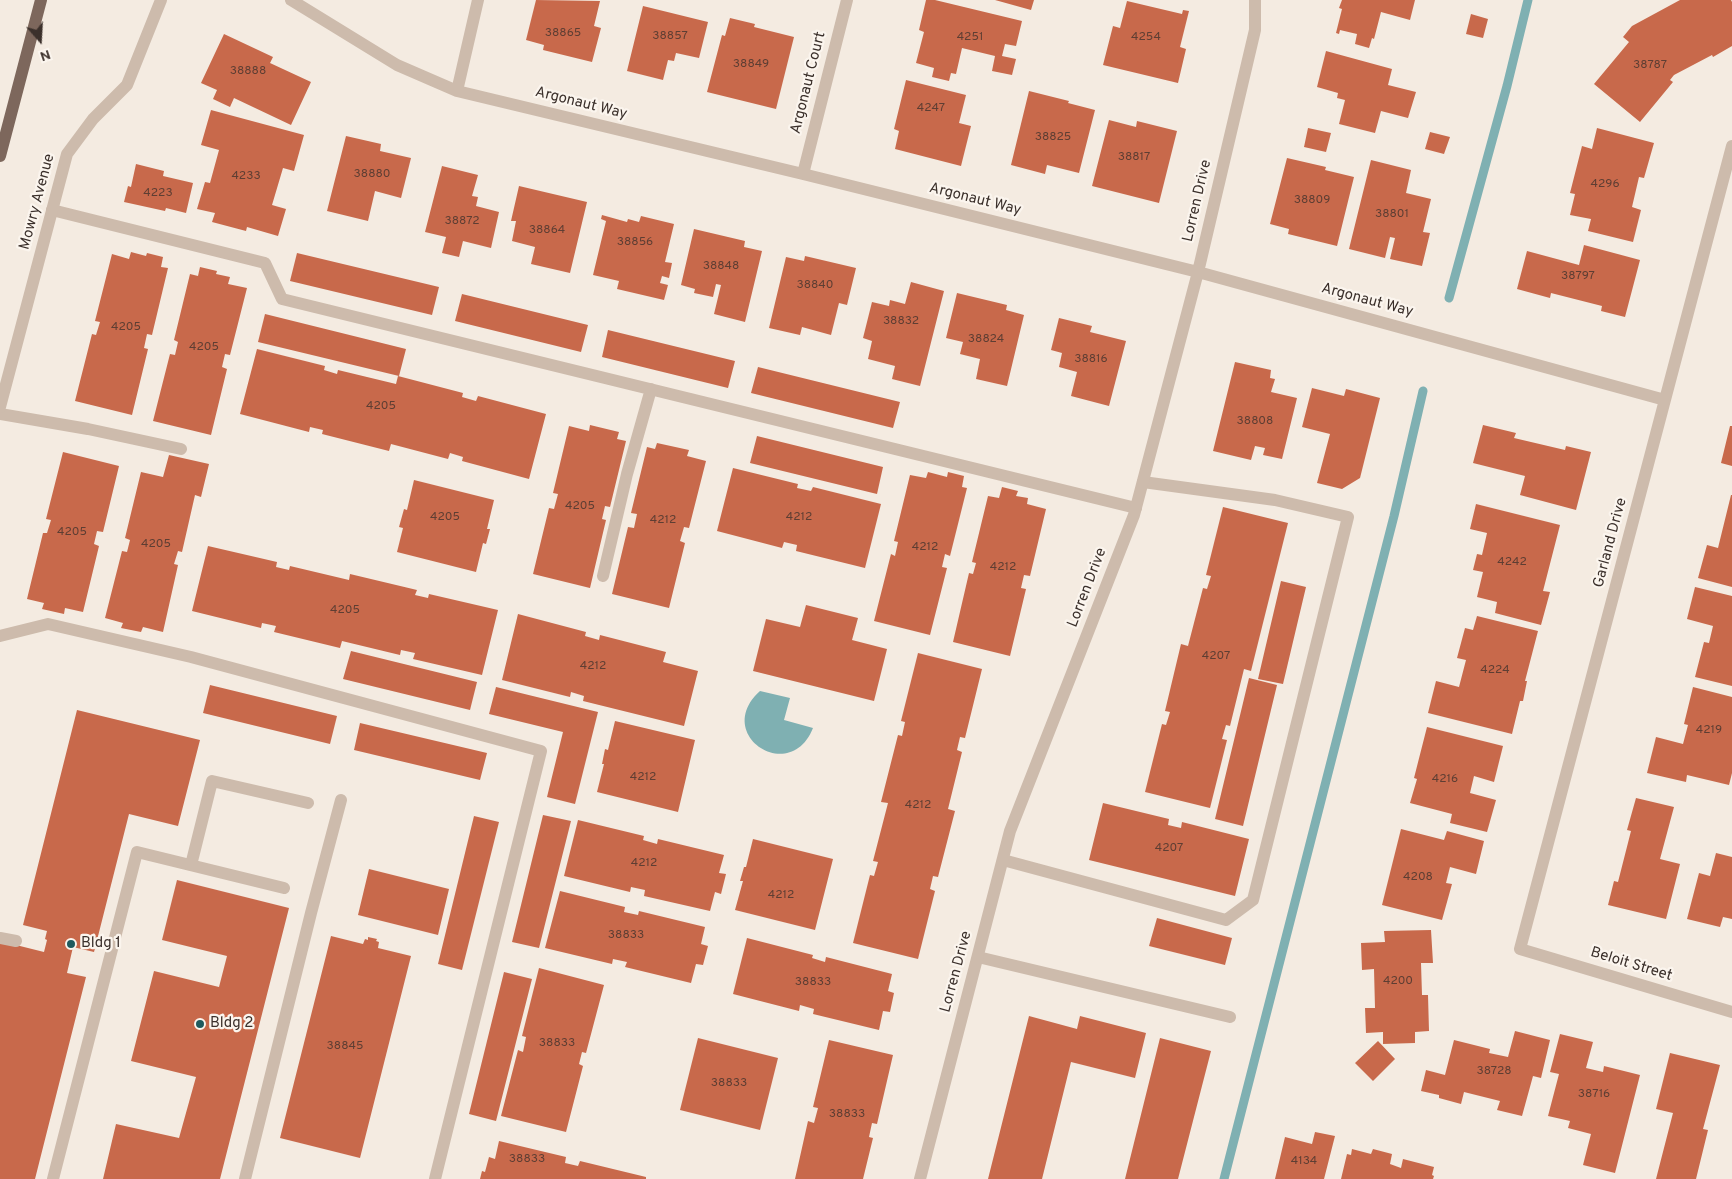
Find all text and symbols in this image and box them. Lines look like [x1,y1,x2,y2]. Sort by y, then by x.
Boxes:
north arrow [15,15,65,65]
house number: 38865 [545,27,581,41]
house number: 38857 [652,30,688,44]
street label: Argonaut Court [788,30,830,136]
house number: 4251 [957,31,983,45]
house number: 4254 [1131,31,1161,45]
text: N [38,45,53,64]
house number: 38849 [733,58,769,72]
house number: 38787 [1633,59,1667,73]
house number: 38888 [230,65,266,79]
street label: Argonaut Way [533,84,629,124]
house number: 4247 [917,102,945,116]
house number: 38825 [1035,131,1071,145]
house number: 38817 [1118,151,1150,165]
street label: Mowry Avenue [17,152,59,252]
street label: Lorren Drive [1180,158,1216,244]
house number: 38880 [354,168,390,182]
house number: 4233 [231,170,261,184]
house number: 4296 [1590,178,1620,192]
street label: Argonaut Way [927,180,1023,220]
house number: 4223 [143,187,173,201]
house number: 38809 [1294,194,1330,208]
house number: 38801 [1375,208,1409,222]
house number: 38872 [444,215,480,229]
house number: 38864 [529,224,565,238]
house number: 38856 [617,236,653,250]
house number: 38848 [703,260,739,274]
house number: 38797 [1561,270,1595,284]
house number: 38840 [796,279,834,293]
street label: Argonaut Way [1319,280,1415,322]
house number: 38832 [883,315,919,329]
house number: 4205 [111,321,141,335]
house number: 38824 [968,333,1004,347]
house number: 4205 [189,341,219,355]
house number: 38816 [1074,353,1108,367]
house number: 4205 [366,400,396,414]
house number: 38808 [1237,415,1273,429]
street label: Garland Drive [1590,496,1632,590]
house number: 4205 [565,500,595,514]
house number: 4205 [430,511,460,525]
house number: 4212 [786,511,812,525]
house number: 4212 [650,514,676,528]
house number: 4205 [57,526,87,540]
house number: 4205 [141,538,171,552]
house number: 4212 [912,541,938,555]
street label: Lorren Drive [1065,546,1111,630]
house number: 4242 [1497,556,1527,570]
house number: 4212 [990,561,1016,575]
house number: 4205 [330,604,360,618]
house number: 4207 [1202,650,1230,664]
house number: 4212 [580,660,606,674]
house number: 4224 [1480,664,1510,678]
house number: 4219 [1696,724,1722,738]
house number: 4212 [630,771,656,785]
house number: 4216 [1432,773,1458,787]
house number: 4212 [905,799,931,813]
house number: 4207 [1155,842,1183,856]
house number: 4212 [631,857,657,871]
house number: 4208 [1403,871,1433,885]
house number: 4212 [768,889,794,903]
house number: 38833 [608,929,644,943]
street label: Lorren Drive [937,929,977,1015]
place label: Bldg 1 [81,935,121,953]
marker: Bldg 1 [65,938,77,950]
street label: Beloit Street [1588,944,1674,986]
house number: 4200 [1383,975,1413,989]
house number: 38833 [795,976,831,990]
place label: Bldg 2 [210,1015,253,1033]
marker: Bldg 2 [194,1018,206,1030]
house number: 38833 [539,1037,575,1051]
house number: 38845 [327,1040,363,1054]
house number: 38728 [1476,1065,1512,1079]
house number: 38833 [711,1077,747,1091]
house number: 38716 [1578,1088,1610,1102]
house number: 38833 [829,1108,865,1122]
house number: 38833 [509,1153,545,1167]
house number: 4134 [1291,1155,1317,1169]

